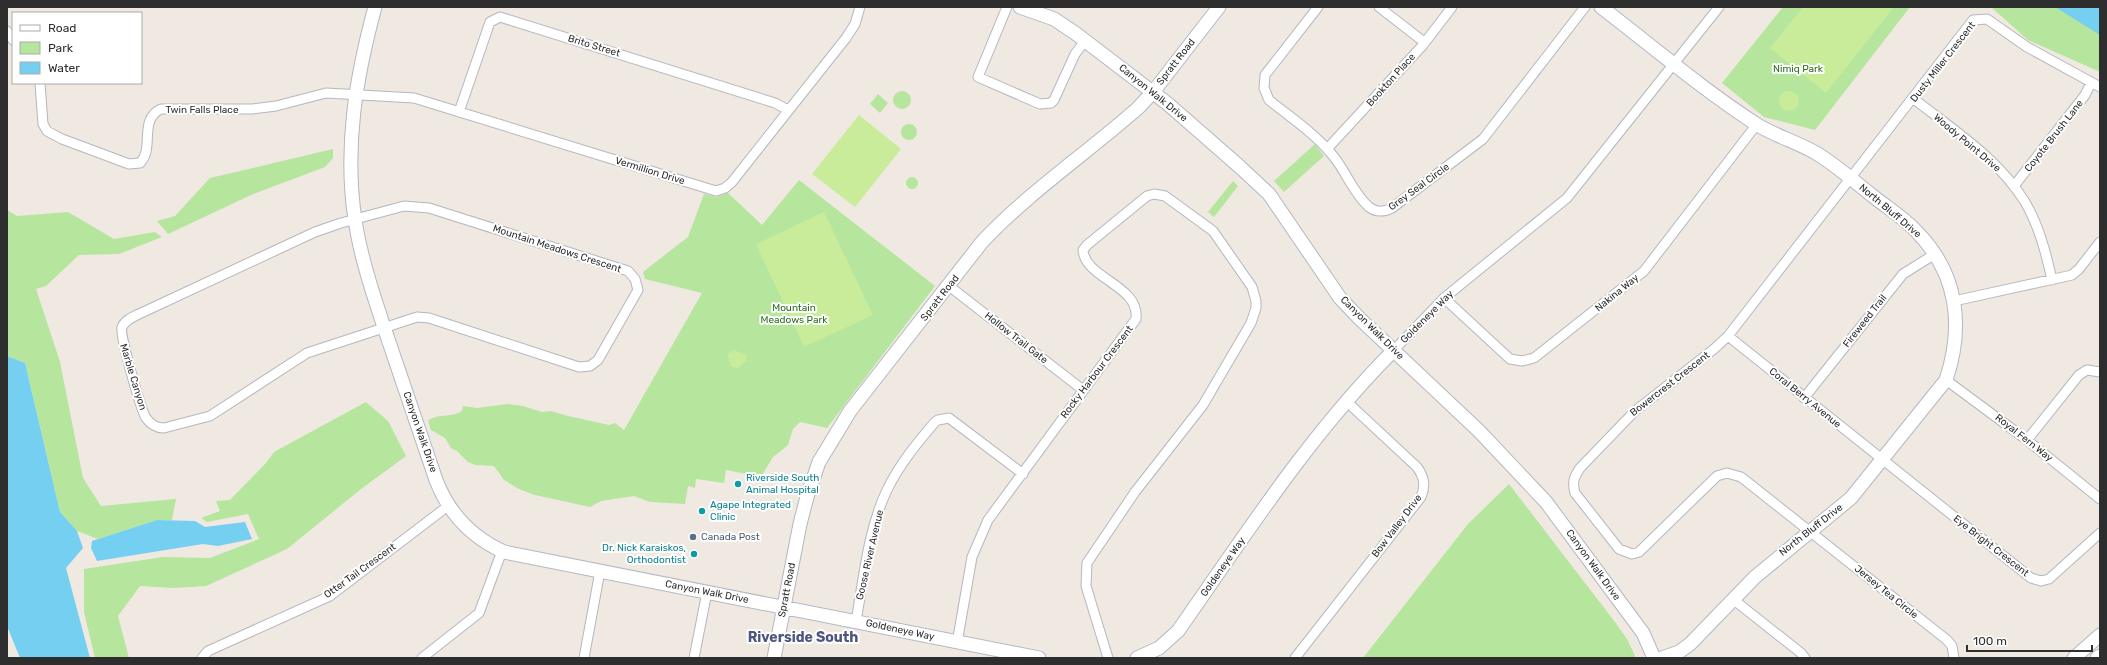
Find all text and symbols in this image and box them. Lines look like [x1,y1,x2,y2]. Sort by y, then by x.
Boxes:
legend [12,12,142,84]
street label: Dusty Miller Crescent [1908,19,1978,105]
text: Road [48,21,76,35]
street label: Brito Street [566,32,622,60]
street label: Spratt Road [1154,36,1198,87]
text: Park [48,41,74,55]
street label: Bookton Place [1364,51,1418,109]
text: Water [48,61,80,75]
street label: Canyon Walk Drive [1116,62,1190,125]
park label: Nimiq Park [1773,63,1824,75]
street label: Coyote Brush Lane [2022,97,2086,174]
street label: Twin Falls Place [166,104,239,116]
street label: Woody Point Drive [1931,111,2003,175]
street label: Vermillion Drive [614,155,687,187]
street label: Grey Seal Circle [1386,161,1452,213]
street label: North Bluff Drive [1857,182,1924,241]
street label: Mountain Meadows Crescent [491,223,623,275]
street label: Nakina Way [1593,271,1642,314]
street label: Spratt Road [918,272,962,323]
street label: Goldeneye Way [1398,288,1456,346]
street label: Fireweed Trail [1841,292,1889,350]
street label: Canyon Walk Drive [1338,294,1407,363]
park label: Mountain Meadows Park [761,302,828,326]
street label: Hollow Trail Gate [982,310,1050,367]
street label: Rocky Harbour Crescent [1058,323,1136,421]
street label: Marble Canyon [117,342,149,412]
street label: Bowercrest Crescent [1628,349,1712,419]
street label: Coral Berry Avenue [1767,365,1844,431]
street label: Canyon Walk Drive [401,390,440,474]
street label: Royal Fern Way [1993,412,2056,465]
place label: Riverside South Animal Hospital [746,472,819,496]
marker: Riverside South Animal Hospital [733,479,743,489]
street label: Bow Valley Drive [1369,492,1425,560]
place label: Agape Integrated Clinic [710,499,791,523]
street label: North Bluff Drive [1777,501,1845,559]
marker: Agape Integrated Clinic [697,506,707,516]
street label: Goose River Avenue [854,508,886,601]
street label: Eye Bright Crescent [1951,513,2031,579]
street label: Canyon Walk Drive [1563,527,1623,603]
place label: Canada Post [701,531,760,543]
marker: Canada Post [688,532,698,542]
street label: Goldeneye Way [1198,535,1248,599]
street label: Otter Tail Crescent [322,541,398,601]
place label: Dr. Nick Karaiskos, Orthodontist [602,542,686,566]
marker: Dr. Nick Karaiskos, Orthodontist [689,549,699,559]
street label: Spratt Road [776,562,798,618]
street label: Jersey Tea Circle [1852,563,1921,622]
street label: Canyon Walk Drive [664,578,750,606]
street label: Goldeneye Way [865,617,936,643]
scale bar [1967,627,2092,653]
district label: Riverside South [748,629,858,646]
text: 100 m [1973,634,2007,648]

